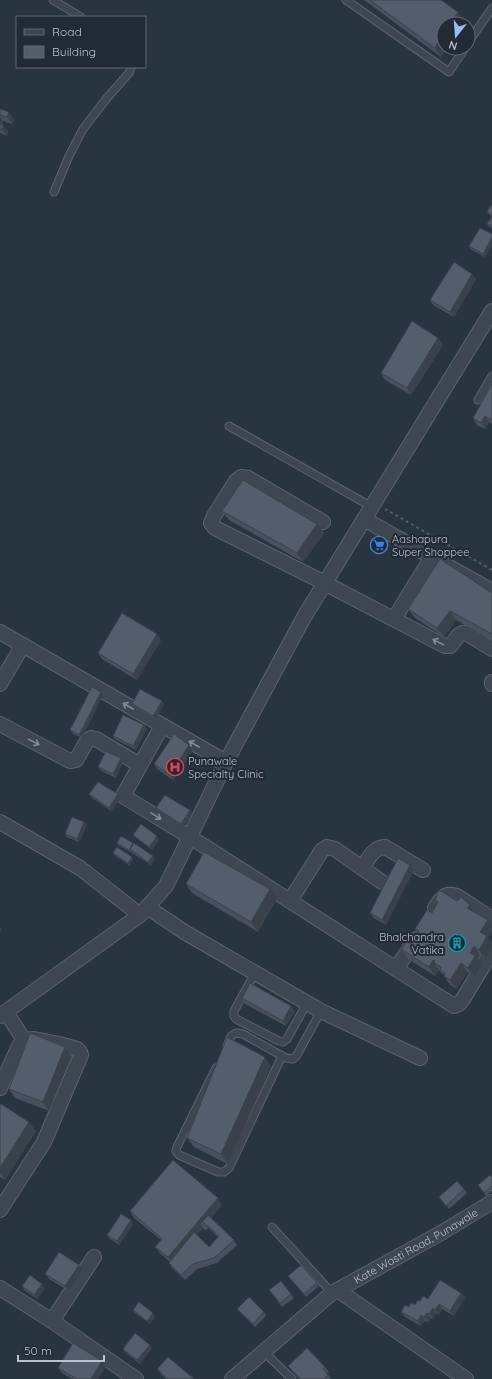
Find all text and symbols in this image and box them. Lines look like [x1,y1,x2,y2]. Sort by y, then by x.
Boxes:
legend [16,16,146,68]
north arrow [436,16,476,56]
text: Road [52,24,82,39]
text: N [447,38,459,53]
text: Building [52,44,96,59]
place label: Aashapura Super Shoppee [392,532,469,559]
supermarket icon: Aashapura Super Shoppee [369,535,389,555]
one-way arrow [432,638,444,645]
one-way arrow [122,702,134,710]
one-way arrow [28,739,40,746]
one-way arrow [188,739,200,747]
place label: Punawale Specialty Clinic [188,754,264,781]
hospital icon: Punawale Specialty Clinic [165,757,185,777]
one-way arrow [150,812,161,820]
place label: Bhalchandra Vatika [379,930,444,957]
building icon: Bhalchandra Vatika [447,933,467,953]
street label: Kate Wasti Road, Punawale [351,1205,480,1287]
scale bar [18,1337,104,1363]
text: 50 m [24,1343,52,1358]

